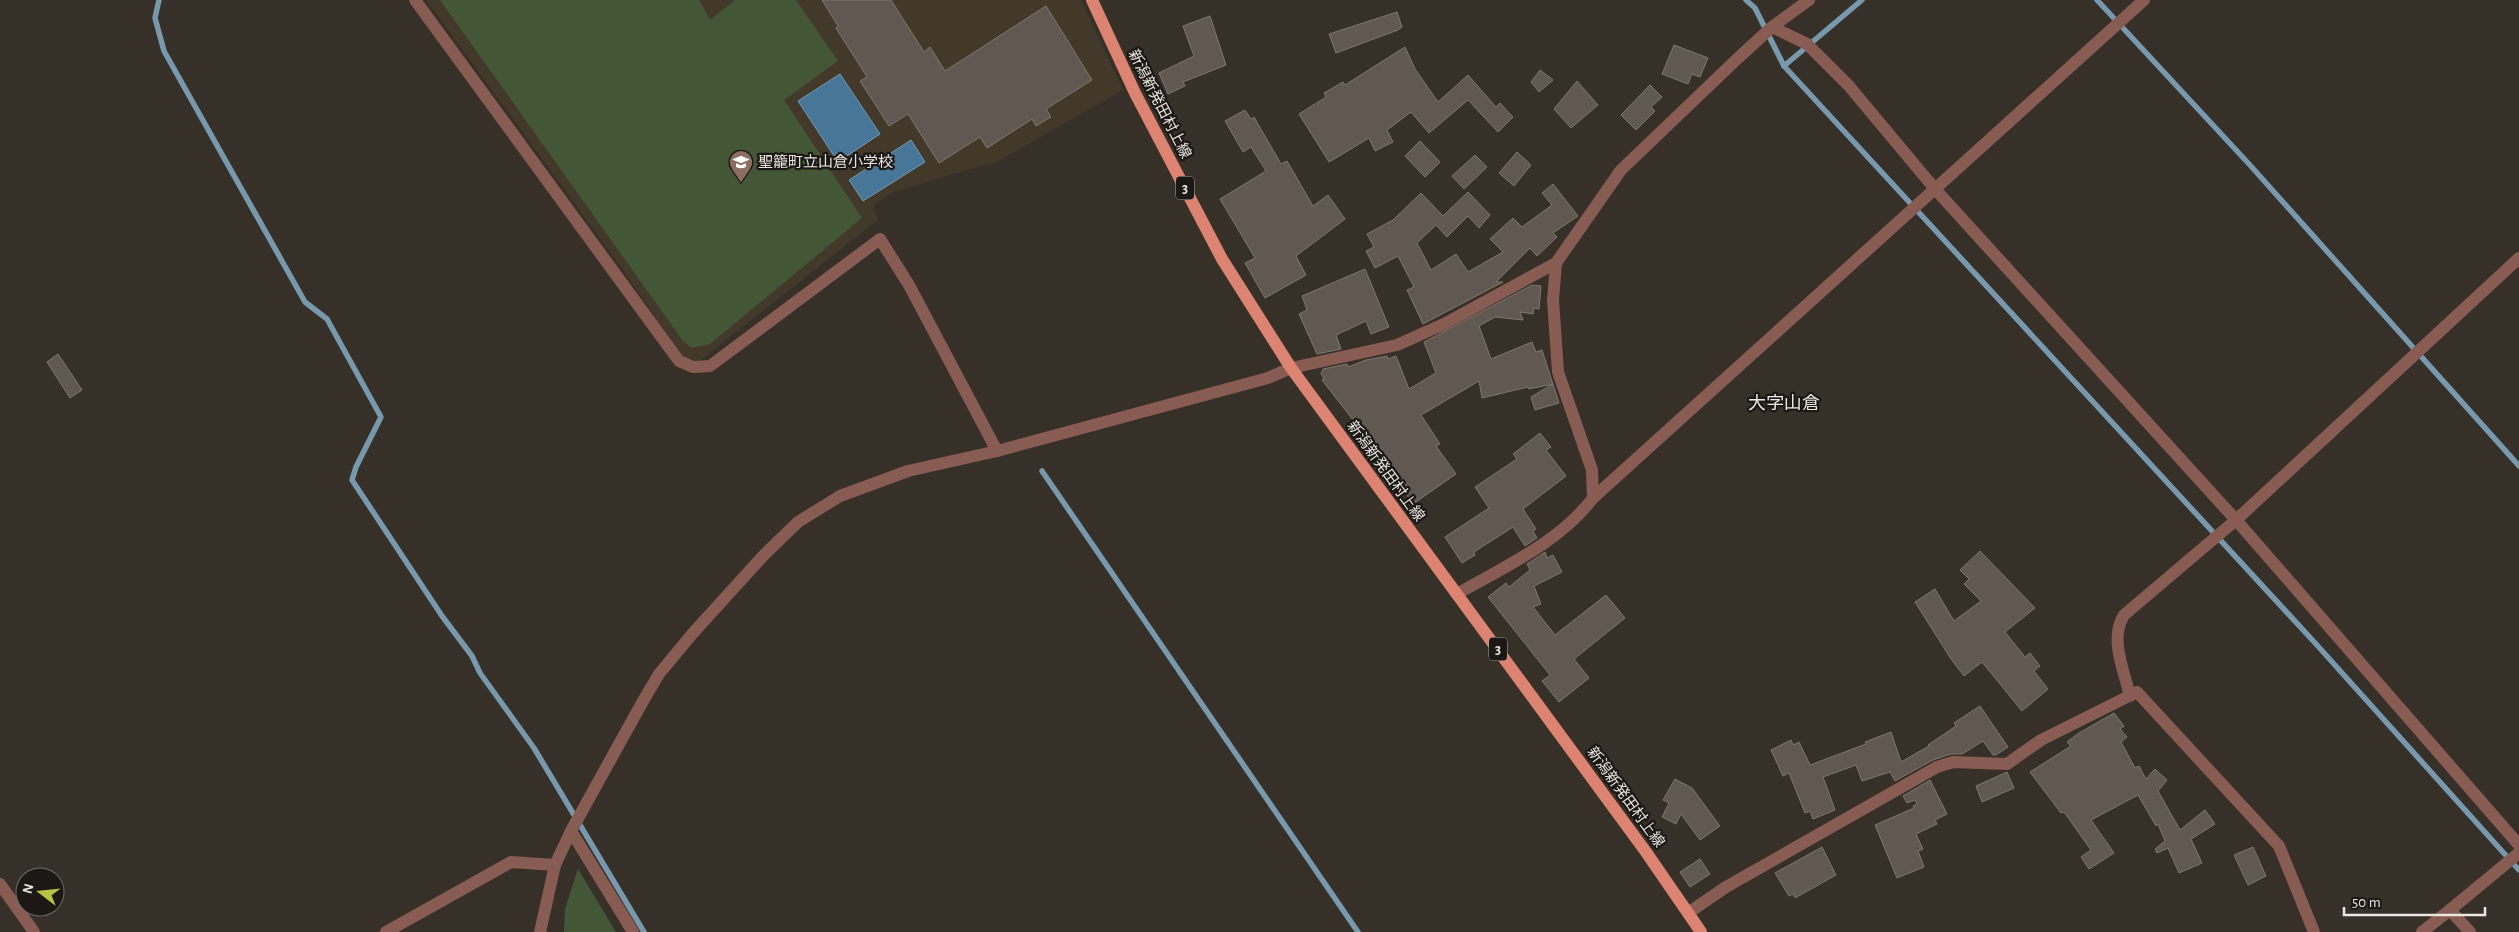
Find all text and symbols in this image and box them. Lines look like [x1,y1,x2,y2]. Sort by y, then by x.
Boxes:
street label: 新潟新発田村上線 [1126,46,1195,161]
school or university icon: 聖籠町立山倉小学校 [728,149,754,183]
place label: 聖籠町立山倉小学校 [758,154,893,170]
road number: 3 [1176,177,1194,200]
district label: 大字山倉 [1748,394,1820,413]
street label: 新潟新発田村上線 [1344,417,1429,524]
road number: 3 [1489,638,1507,661]
street label: 新潟新発田村上線 [1584,743,1669,850]
north arrow [15,867,65,917]
text: N [20,882,37,895]
scale bar [2344,884,2485,916]
text: 50 m [2352,895,2381,910]

